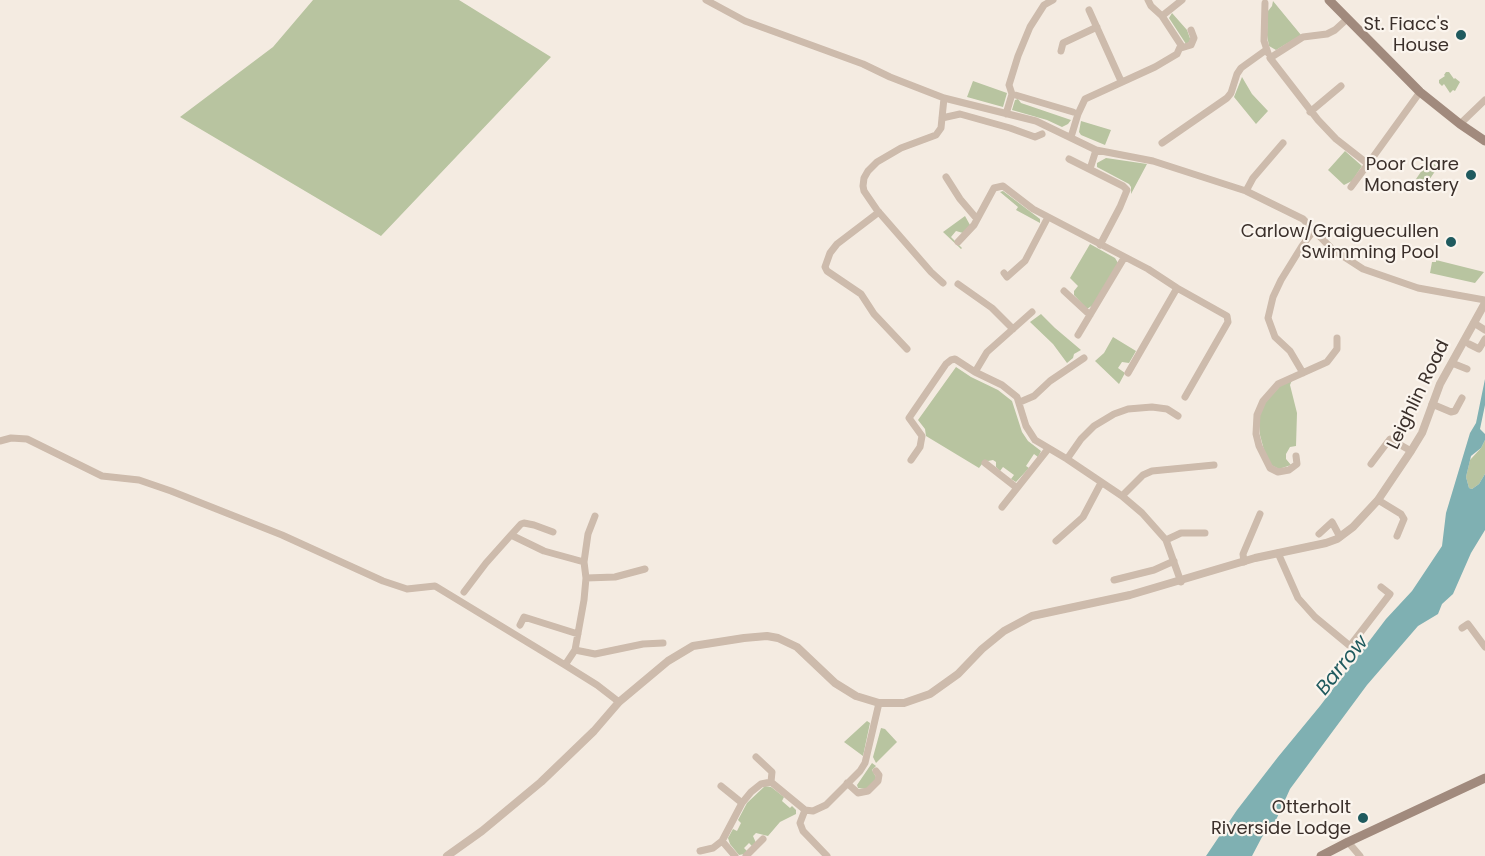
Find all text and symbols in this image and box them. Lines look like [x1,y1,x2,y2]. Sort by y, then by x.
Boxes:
place label: St. Fiacc's House [1364,14,1449,57]
marker: St. Fiacc's House [1454,28,1468,42]
place label: Poor Clare Monastery [1364,154,1459,196]
marker: Poor Clare Monastery [1464,168,1478,182]
place label: Carlow/Graiguecullen Swimming Pool [1241,221,1439,264]
marker: Carlow/Graiguecullen Swimming Pool [1444,235,1458,249]
street label: Leighlin Road [1383,337,1455,453]
water label: Barrow [1312,631,1374,701]
place label: Otterholt Riverside Lodge [1211,797,1351,840]
marker: Otterholt Riverside Lodge [1356,811,1370,825]

